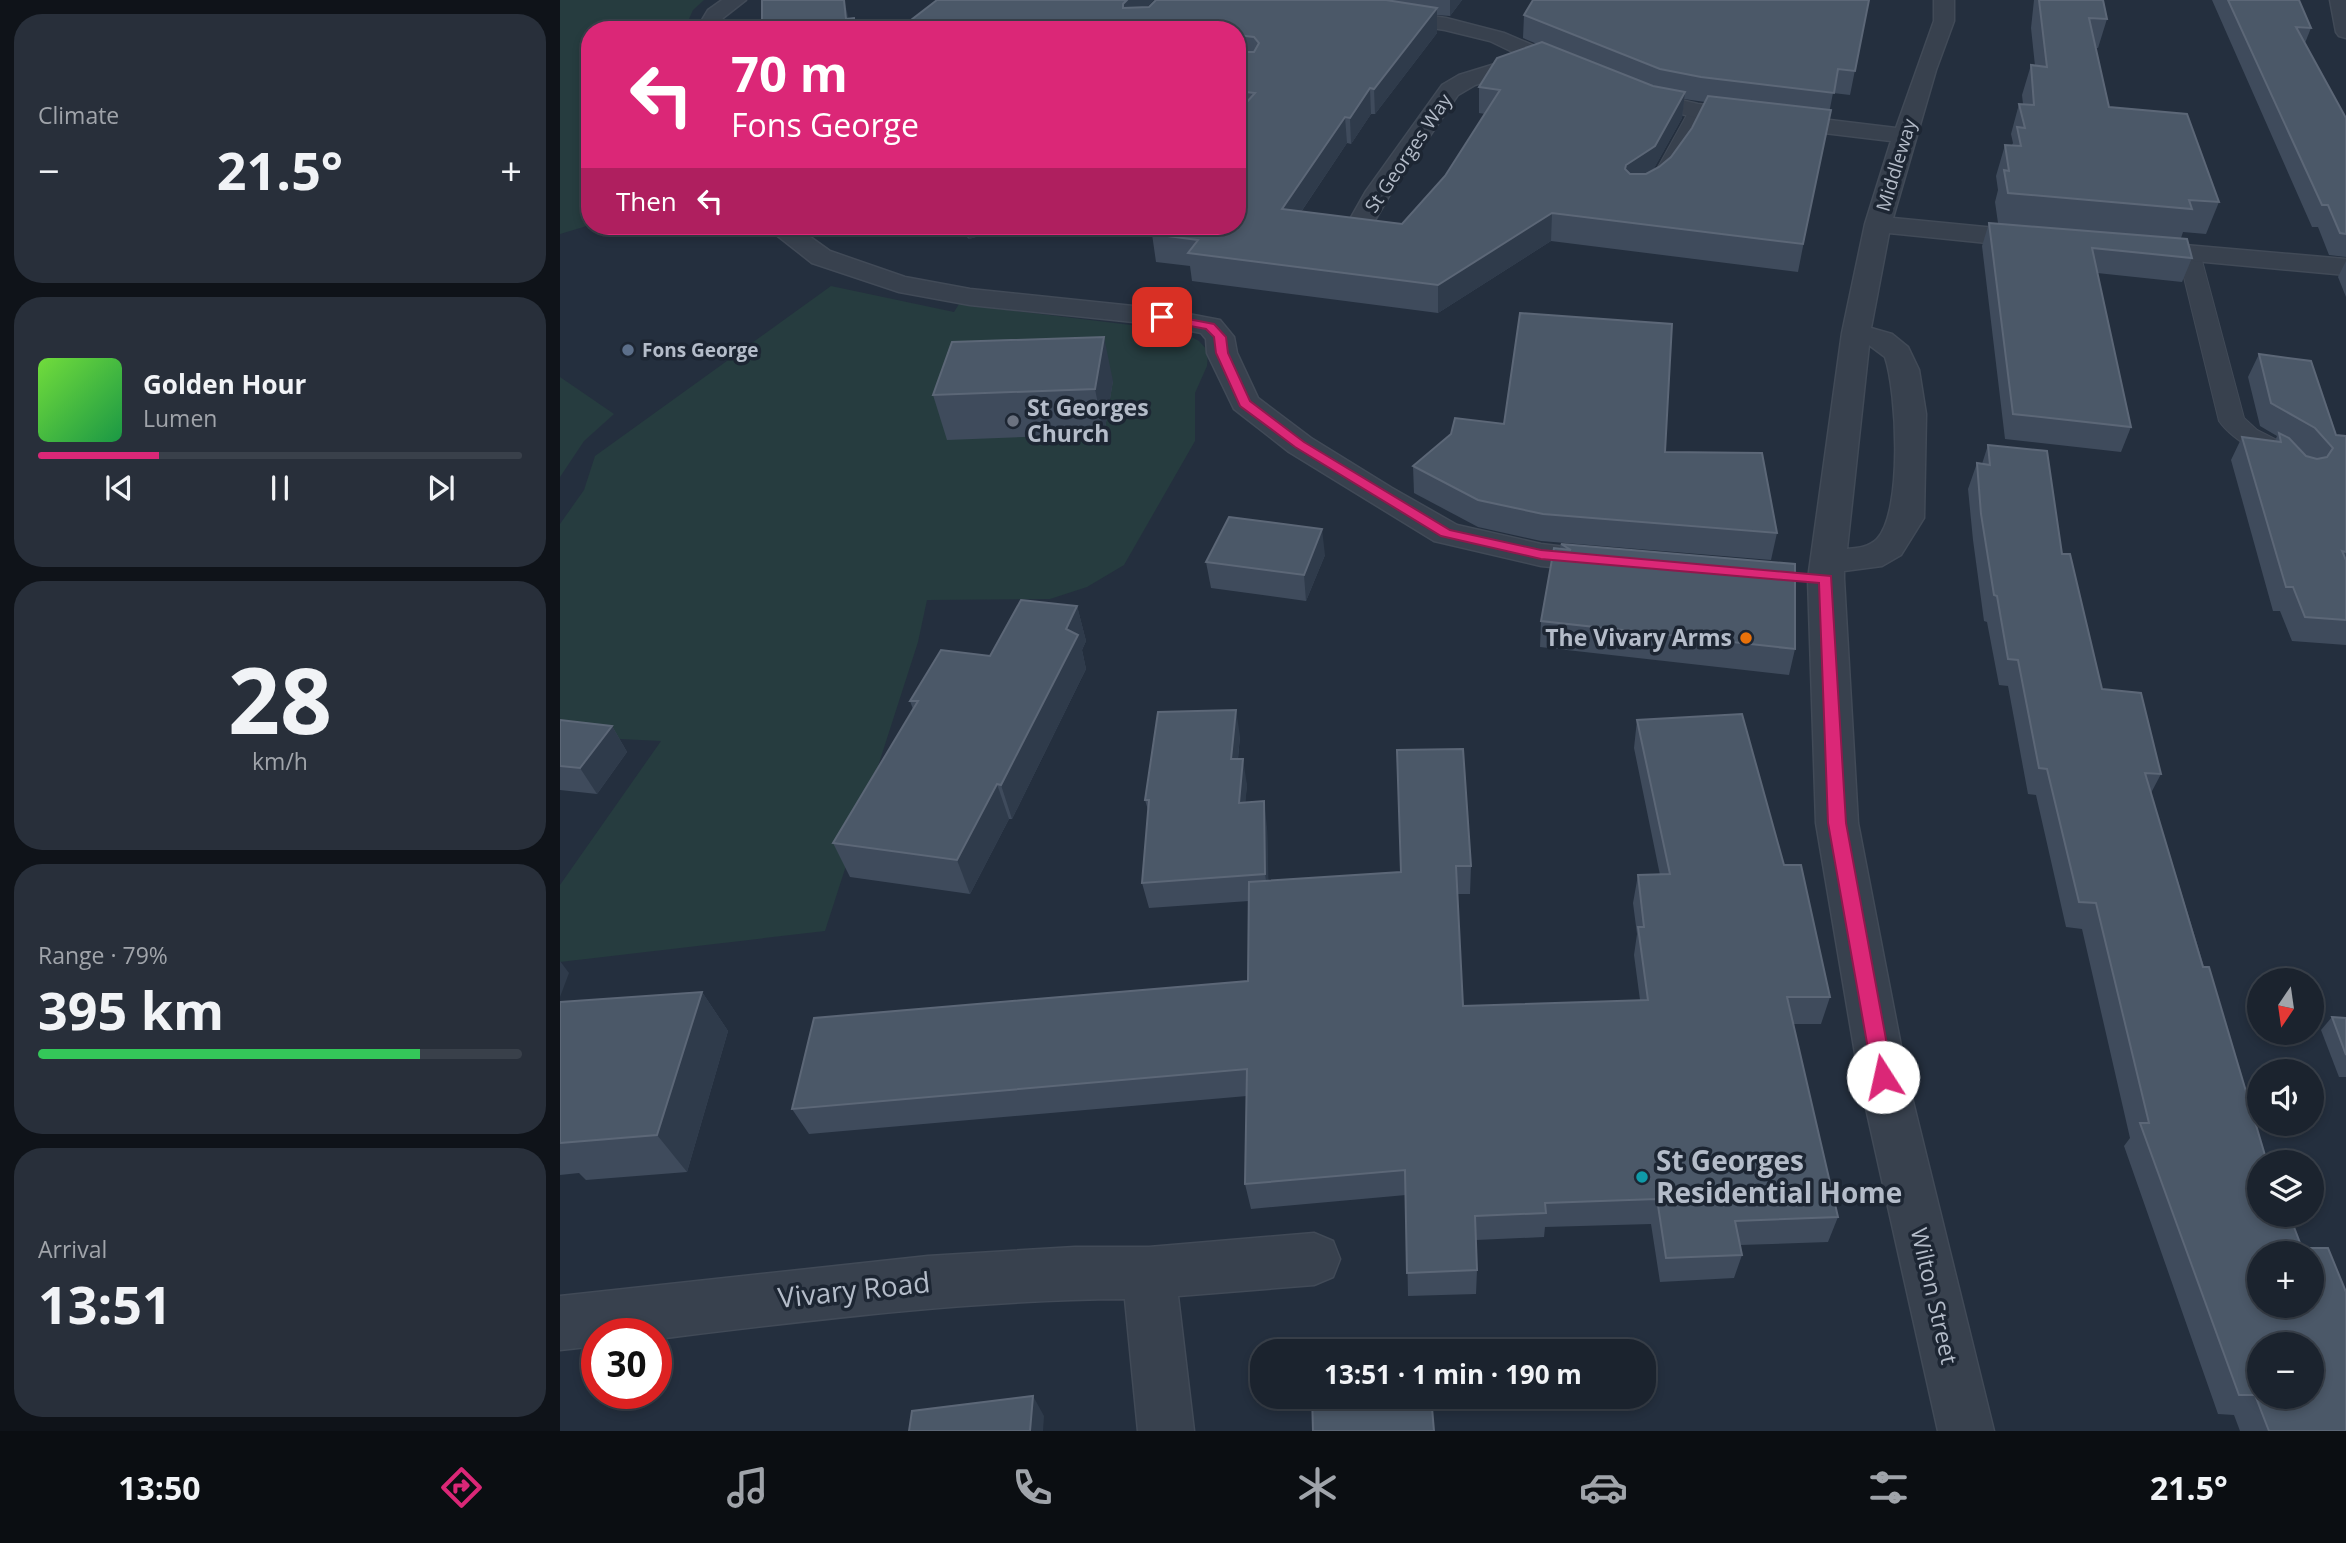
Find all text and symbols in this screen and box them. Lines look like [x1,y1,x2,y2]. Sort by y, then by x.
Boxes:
text: 70 m [731,40,848,106]
icon: left [616,49,707,140]
street label: St Georges Way [1359,88,1458,218]
text: Climate [38,99,119,131]
text: Fons George [731,103,919,146]
street label: Middleway [1870,115,1923,214]
text: 21.5° [217,134,343,205]
text: − [38,144,60,196]
text: + [500,144,522,196]
icon: left [691,182,729,220]
text: Then [616,183,677,219]
pin [1132,287,1192,347]
icon: arrive [1143,298,1181,336]
place label: Fons George [642,337,758,363]
marker: Fons George [620,342,636,358]
text: Golden Hour [143,366,306,402]
place label: St Georges Church [1027,391,1149,449]
text: Lumen [143,402,217,434]
marker: St Georges Church [1005,413,1021,429]
icon: previous [100,469,138,507]
icon: pause [261,469,299,507]
icon: next [422,469,460,507]
place label: The Vivary Arms [1545,621,1732,653]
marker: The Vivary Arms [1738,630,1754,646]
text: 28 [228,637,332,761]
text: km/h [252,745,308,777]
text: Range · 79% [38,939,168,971]
north arrow [2247,968,2324,1045]
map controls [2247,968,2324,1409]
text: 395 km [38,974,224,1045]
position arrow [1846,1040,1920,1114]
button: sound [2247,1059,2324,1136]
place label: St Georges Residential Home [1656,1141,1902,1211]
button: layers [2247,1150,2324,1227]
marker: St Georges Residential Home [1634,1169,1650,1185]
street label: Wilton Street [1904,1224,1966,1367]
text: Arrival [38,1233,107,1265]
button: + [2247,1241,2324,1318]
street label: Vivary Road [776,1262,932,1316]
text: 13:51 [38,1268,172,1339]
speed limit sign: 30 [581,1318,672,1409]
button: − [2247,1332,2324,1409]
text: 13:51 · 1 min · 190 m [1324,1356,1582,1392]
icon: directions [437,1463,486,1512]
icon: music [723,1463,772,1512]
icon: phone [1008,1463,1057,1512]
icon: climate [1293,1463,1342,1512]
icon: car [1579,1463,1628,1512]
icon: filters [1864,1463,1913,1512]
text: 13:50 [118,1466,201,1509]
text: 21.5° [2150,1466,2228,1509]

